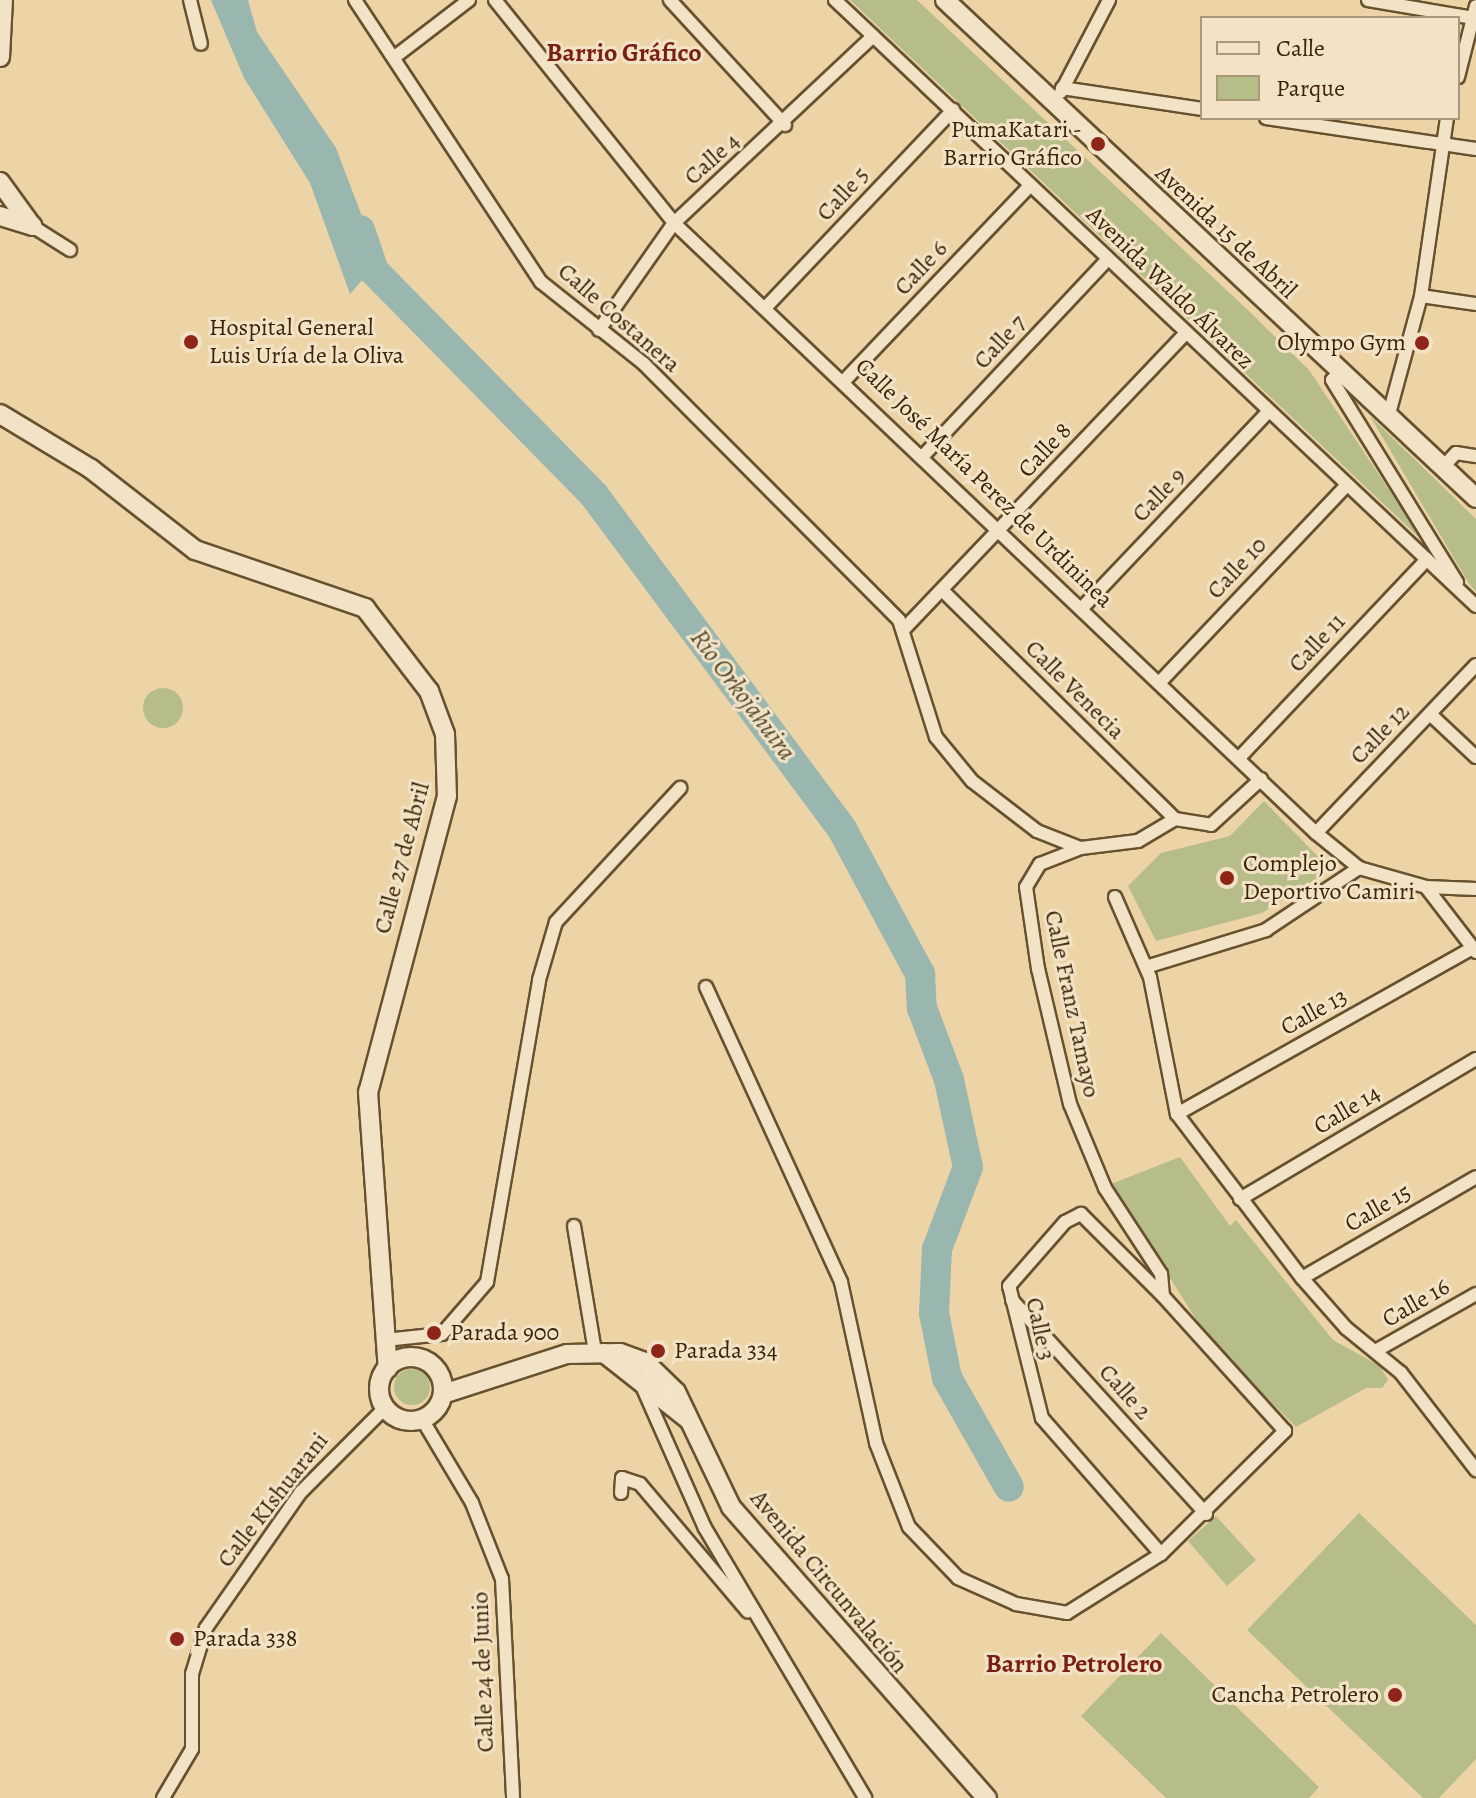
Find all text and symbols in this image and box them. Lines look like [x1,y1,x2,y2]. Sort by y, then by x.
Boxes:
legend [1200,16,1460,120]
text: Calle [1276,32,1325,64]
district label: Barrio Gráfico [546,37,702,69]
text: Parque [1276,72,1345,104]
place label: PumaKatari - Barrio Gráfico [943,116,1082,172]
street label: Calle 4 [678,127,746,191]
marker: PumaKatari - Barrio Gráfico [1089,135,1107,153]
street label: Avenida 15 de Abril [1149,159,1303,305]
street label: Calle 5 [811,161,875,227]
street label: Avenida Waldo Álvarez [1080,201,1260,375]
street label: Calle 6 [888,235,954,301]
street label: Calle Costanera [552,257,686,379]
street label: Calle 7 [968,309,1032,375]
place label: Hospital General Luis Uría de la Oliva [209,314,404,370]
place label: Olympo Gym [1277,329,1406,357]
marker: Hospital General Luis Uría de la Oliva [180,331,202,353]
marker: Olympo Gym [1413,334,1431,352]
street label: Calle José María Perez de Urdininea [849,352,1119,614]
street label: Calle 8 [1012,416,1078,484]
street label: Calle 9 [1126,462,1192,528]
street label: Calle 10 [1201,531,1273,605]
street label: Calle 11 [1283,608,1351,678]
water label: Río Orkojahuira [684,623,802,767]
street label: Calle Venecia [1019,634,1131,746]
street label: Calle 12 [1344,698,1416,770]
street label: Calle 27 de Abril [368,779,436,937]
place label: Complejo Deportivo Camiri [1243,850,1415,906]
marker: Complejo Deportivo Camiri [1218,869,1236,887]
street label: Calle Franz Tamayo [1038,908,1106,1100]
street label: Calle 13 [1276,982,1352,1042]
street label: Calle 14 [1309,1079,1385,1141]
street label: Calle 15 [1340,1178,1416,1238]
street label: Calle 16 [1377,1272,1455,1334]
street label: Calle 3 [1019,1295,1061,1363]
place label: Parada 900 [450,1319,559,1347]
marker: Parada 900 [425,1324,443,1342]
place label: Parada 334 [674,1337,778,1365]
marker: Parada 334 [649,1342,667,1360]
street label: Calle 2 [1093,1358,1157,1426]
street label: Calle KIshuarani [211,1427,335,1573]
street label: Avenida Circunvalación [744,1485,914,1679]
street label: Calle 24 de Junio [466,1591,500,1753]
place label: Parada 338 [193,1625,297,1653]
marker: Parada 338 [168,1630,186,1648]
district label: Barrio Petrolero [985,1648,1163,1680]
place label: Cancha Petrolero [1211,1681,1379,1709]
marker: Cancha Petrolero [1386,1686,1404,1704]

